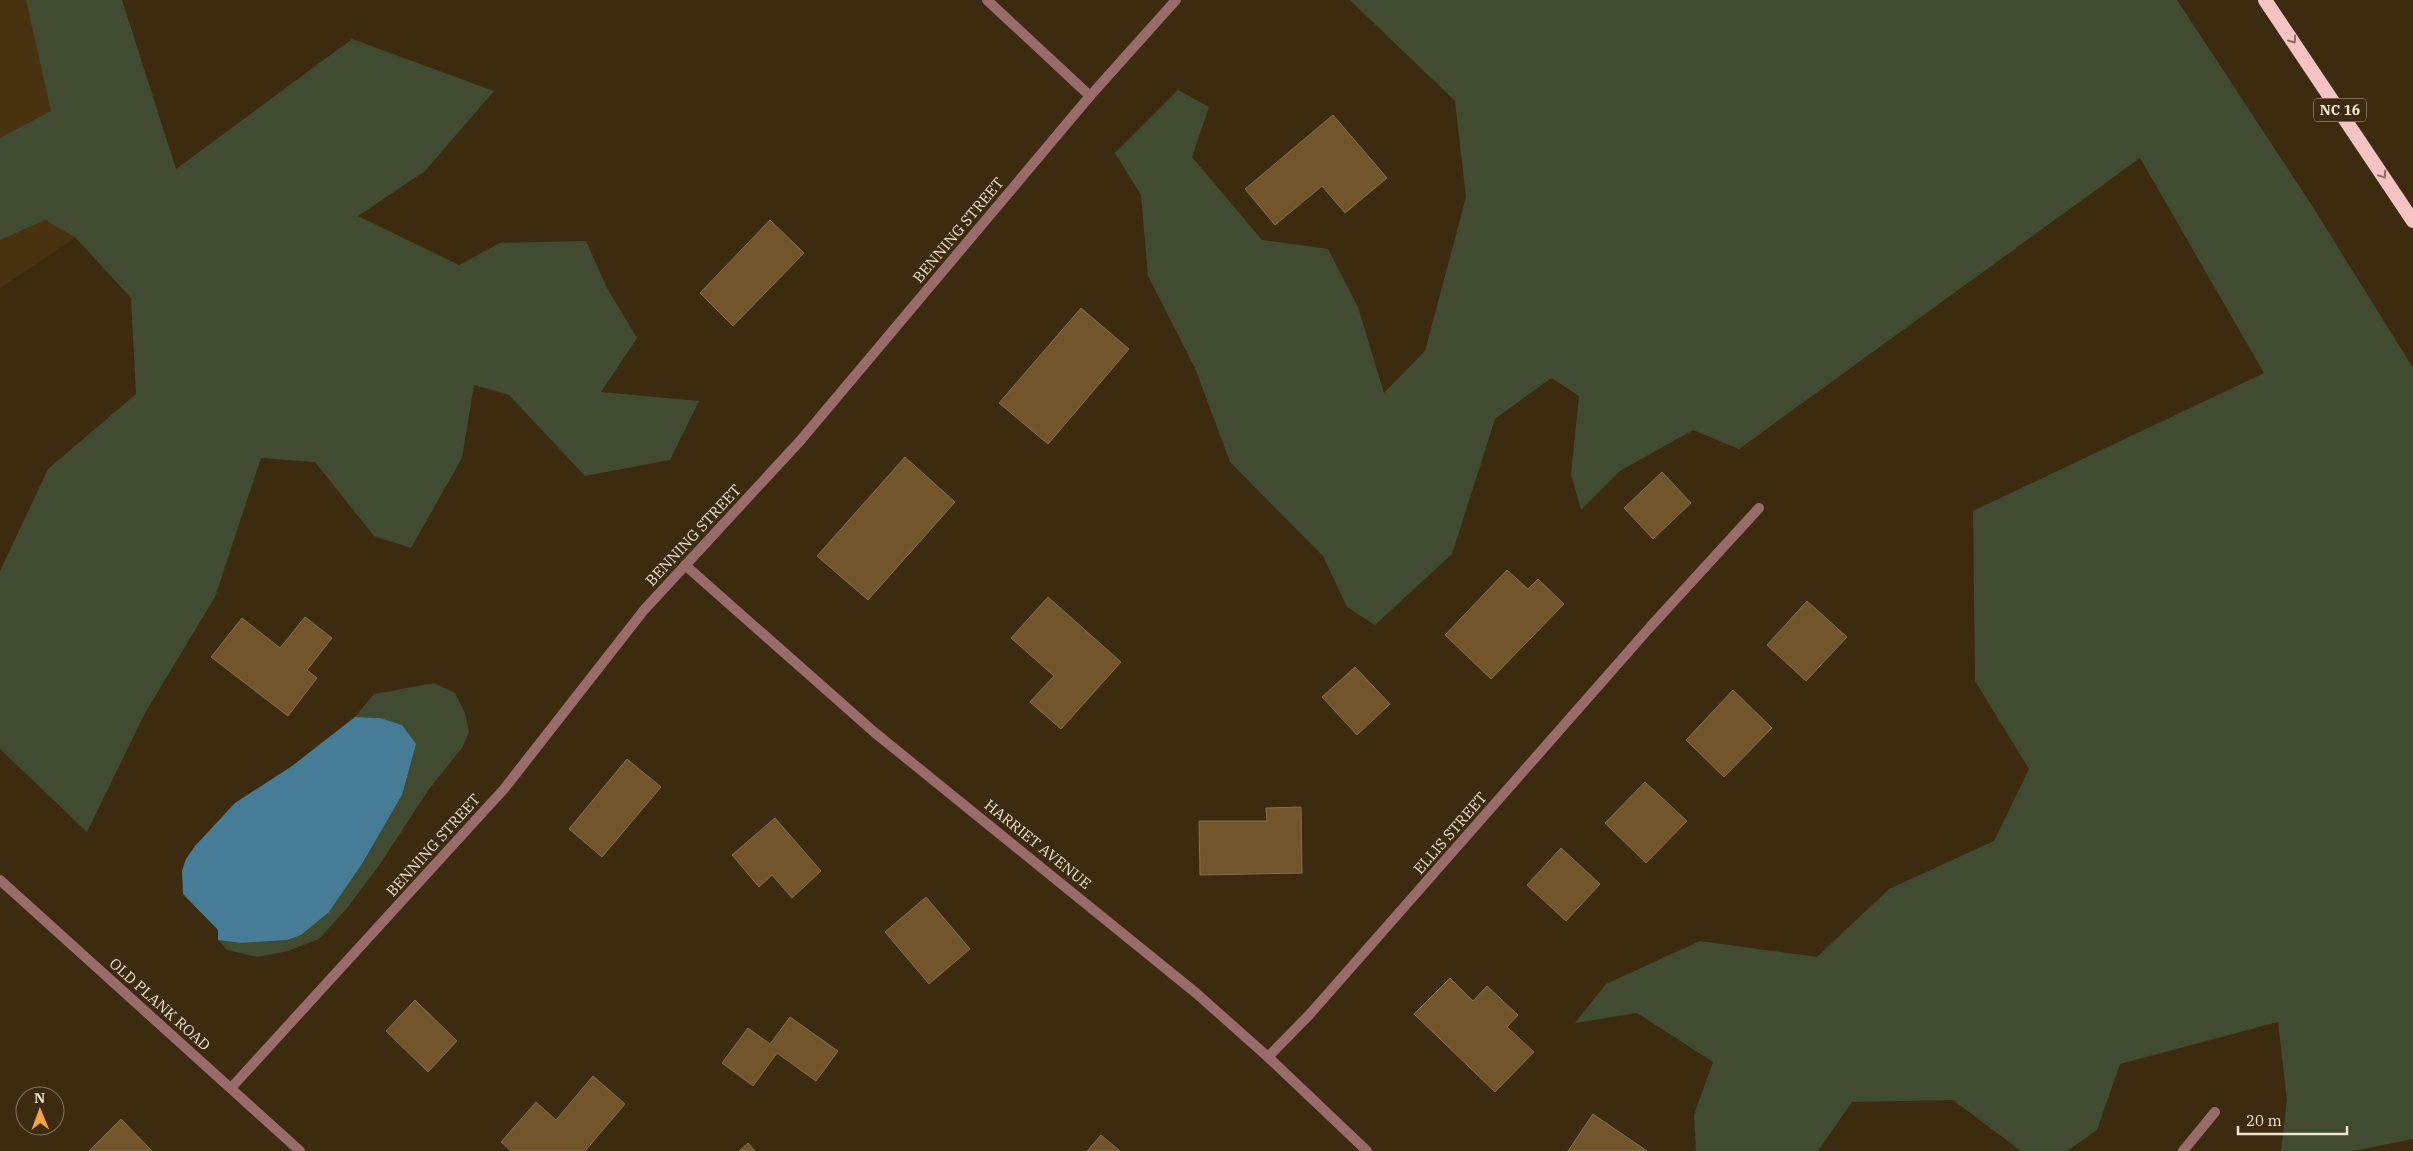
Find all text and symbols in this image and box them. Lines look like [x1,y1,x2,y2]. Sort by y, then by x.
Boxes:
one-way arrow [2287,34,2296,44]
road number: NC 16 [2314,98,2366,122]
one-way arrow [2377,170,2386,179]
street label: BENNING STREET [908,173,1008,287]
street label: BENNING STREET [641,480,745,590]
street label: ELLIS STREET [1409,788,1491,878]
street label: BENNING STREET [382,790,484,900]
street label: HARRIET AVENUE [981,795,1095,893]
street label: OLD PLANK ROAD [106,954,214,1054]
north arrow [15,1086,65,1136]
text: N [34,1089,45,1107]
scale bar [2238,1104,2347,1136]
text: 20 m [2246,1111,2282,1130]

